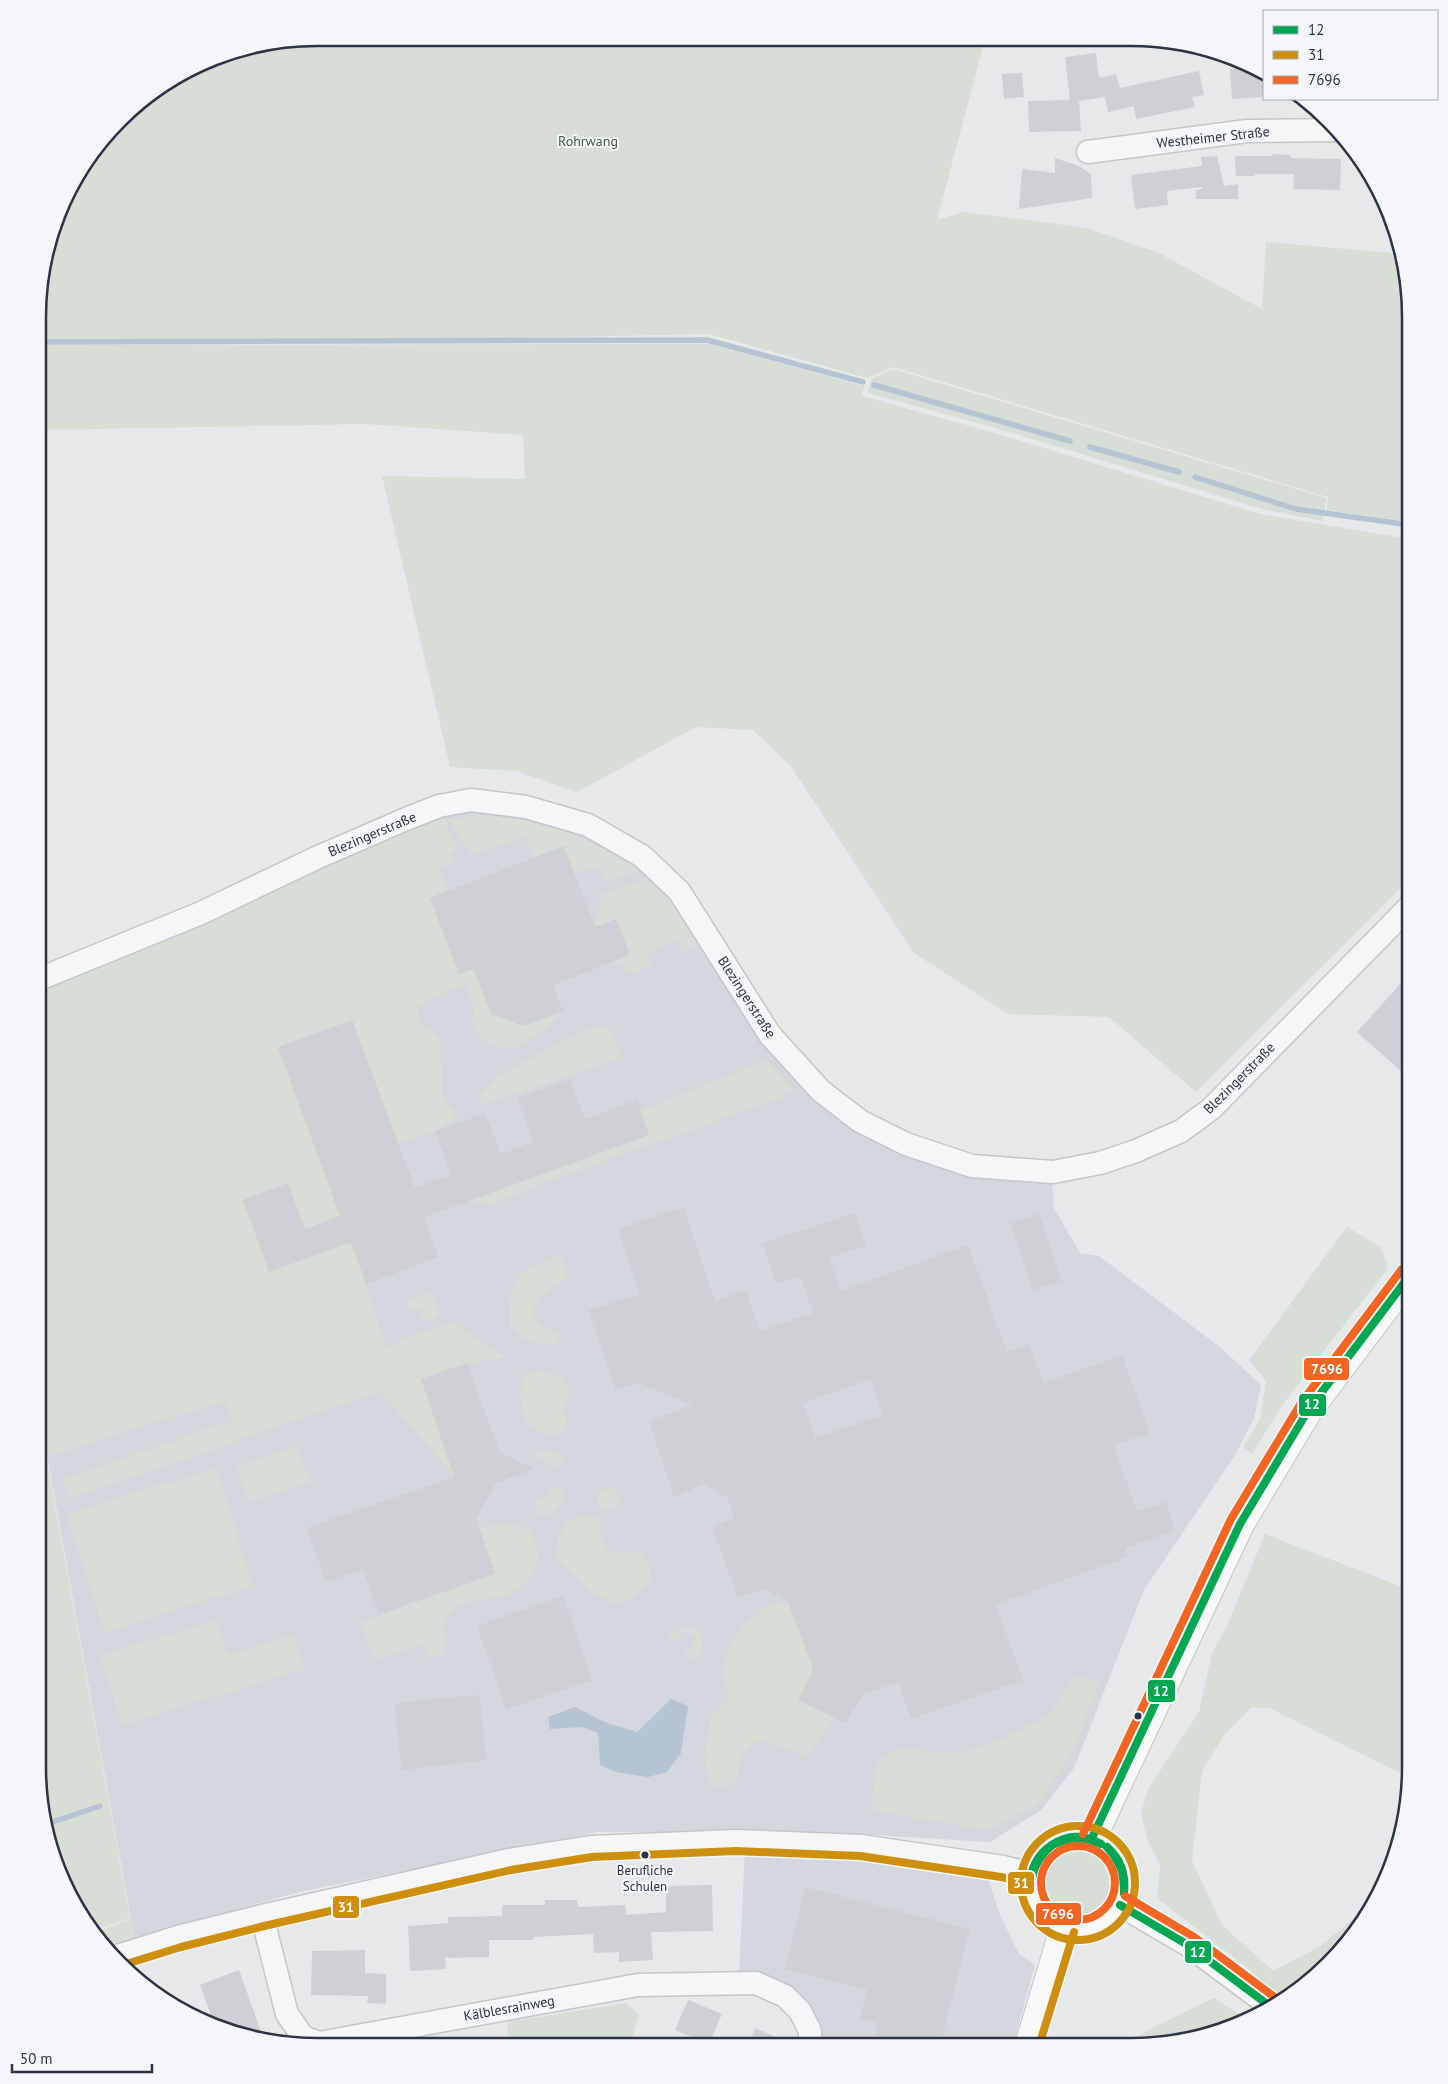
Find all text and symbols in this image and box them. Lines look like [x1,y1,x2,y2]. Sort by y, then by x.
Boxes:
legend [1263,10,1438,100]
text: 12 [1308,20,1324,39]
text: 31 [1308,45,1324,64]
text: 7696 [1308,70,1341,89]
street label: Westheimer Straße [1156,122,1270,152]
park label: Rohrwang [558,132,618,150]
street label: Blezingerstraße [325,807,419,861]
street label: Blezingerstraße [714,953,780,1041]
street label: Blezingerstraße [1199,1038,1279,1118]
line badge: 7696 [1303,1357,1350,1381]
text: 7696 [1311,1360,1343,1378]
line badge: 12 [1298,1393,1327,1417]
text: 12 [1304,1395,1320,1413]
line badge: 12 [1147,1679,1176,1703]
text: 12 [1153,1682,1169,1700]
unlabelled marker [1133,1711,1143,1721]
marker: Berufliche Schulen [640,1850,650,1860]
place label: Berufliche Schulen [617,1862,673,1895]
line badge: 31 [1007,1871,1035,1895]
text: 31 [1013,1874,1029,1892]
line badge: 31 [332,1895,360,1919]
text: 31 [338,1898,354,1916]
line badge: 7696 [1035,1902,1082,1926]
text: 7696 [1042,1905,1074,1923]
line badge: 12 [1184,1940,1212,1964]
text: 12 [1190,1943,1206,1961]
street label: Kälblesrainweg [462,1991,556,2025]
scale bar [12,2042,152,2074]
text: 50 m [20,2049,53,2068]

